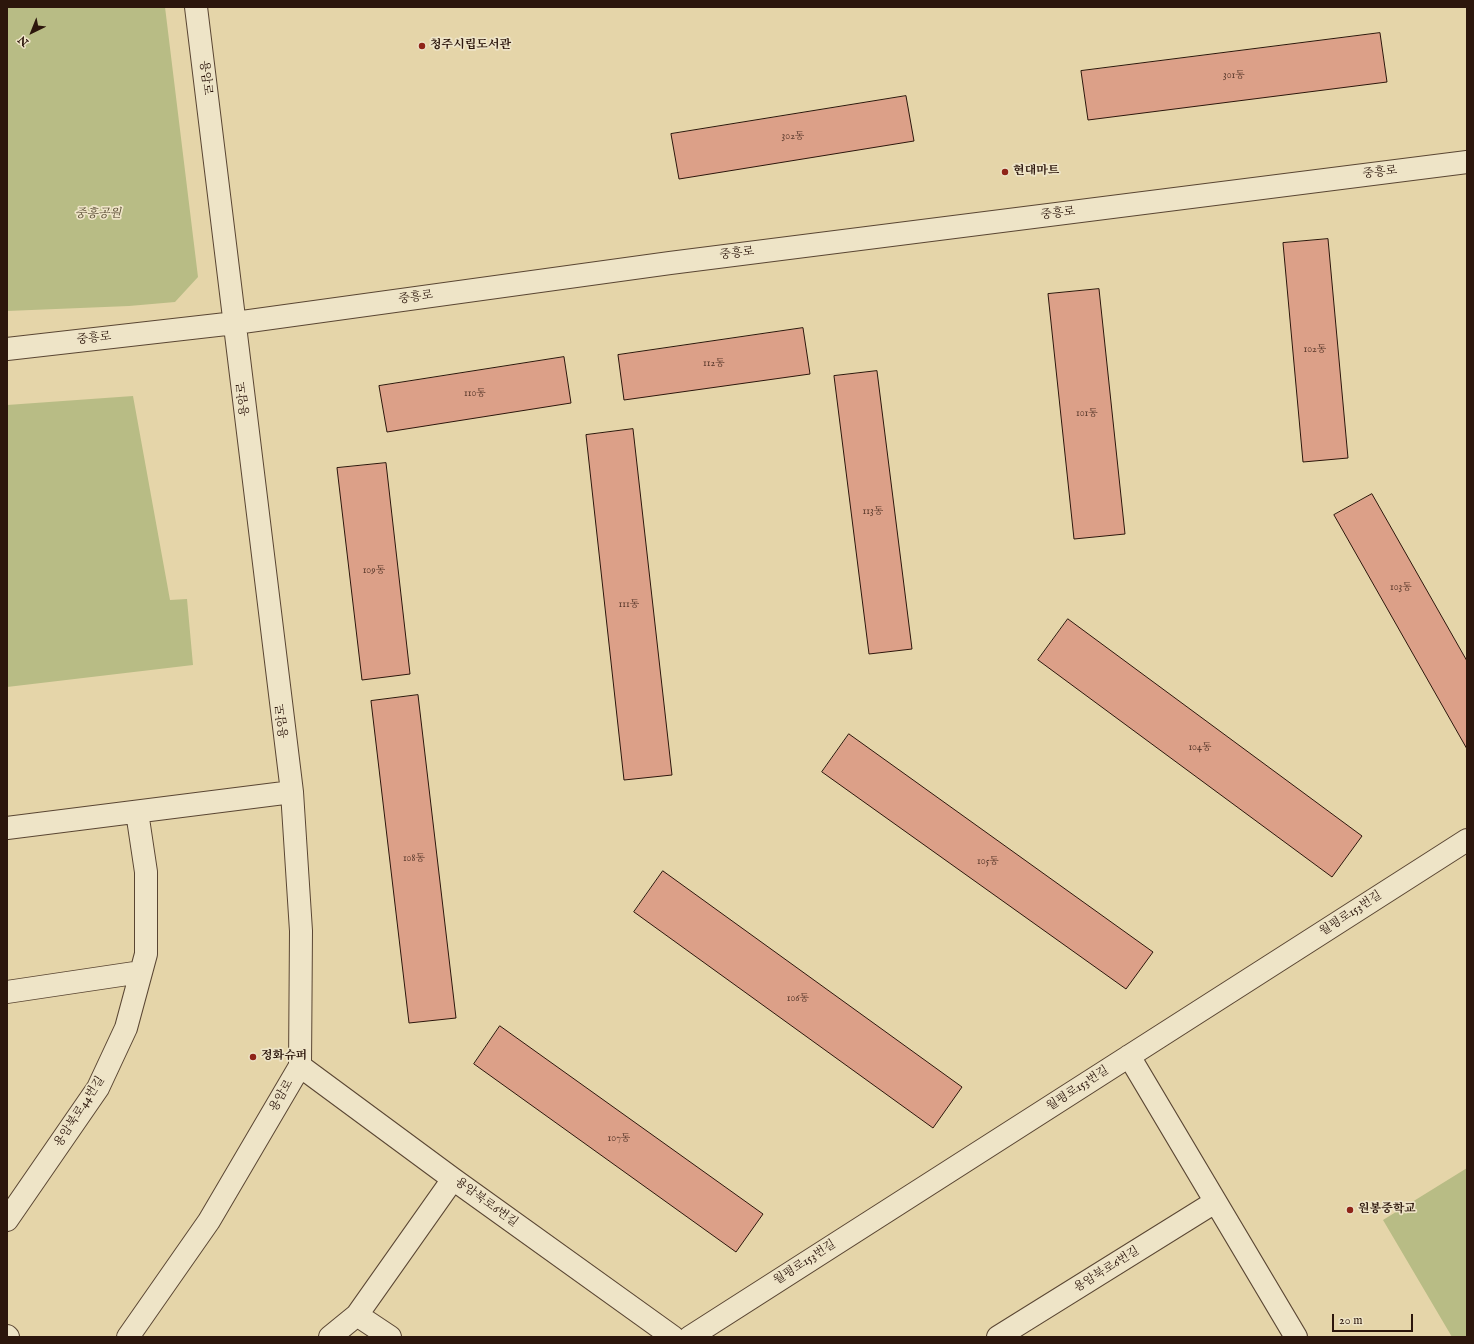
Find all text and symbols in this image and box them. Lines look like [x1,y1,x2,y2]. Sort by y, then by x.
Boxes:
north arrow [12,12,52,52]
text: N [16,32,32,49]
place label: 청주시립도서관 [430,39,511,53]
marker: 청주시립도서관 [417,41,427,51]
street label: 용암로 [196,60,214,96]
house number: 301동 [1223,70,1245,82]
house number: 302동 [782,131,804,143]
street label: 중흥로 [1362,164,1398,182]
place label: 현대마트 [1013,165,1059,179]
marker: 현대마트 [1000,167,1010,177]
street label: 중흥로 [1040,205,1076,223]
park label: 중흥공원 [75,208,121,222]
street label: 중흥로 [719,245,755,263]
street label: 중흥로 [398,288,434,308]
street label: 중흥로 [76,330,112,348]
house number: 102동 [1304,344,1326,356]
house number: 112동 [703,358,725,370]
street label: 용암로 [235,381,253,417]
house number: 110동 [464,388,486,400]
house number: 101동 [1076,408,1098,420]
house number: 113동 [863,506,883,518]
house number: 109동 [363,565,385,577]
house number: 103동 [1390,582,1412,594]
house number: 111동 [619,599,639,611]
street label: 용암로 [274,703,292,739]
house number: 104동 [1188,742,1212,754]
house number: 108동 [403,853,425,865]
house number: 105동 [977,856,999,868]
street label: 월평로153번길 [1317,889,1385,939]
house number: 106동 [787,993,809,1005]
place label: 정화슈퍼 [261,1050,307,1064]
marker: 정화슈퍼 [248,1052,258,1062]
street label: 월평로153번길 [1044,1064,1112,1114]
street label: 용암북로44번길 [52,1074,108,1150]
street label: 용암로 [267,1077,297,1115]
house number: 107동 [608,1133,630,1145]
street label: 용암북로6번길 [452,1175,520,1231]
place label: 원봉중학교 [1358,1203,1416,1217]
marker: 원봉중학교 [1345,1205,1355,1215]
street label: 월평로153번길 [771,1238,839,1288]
street label: 용암북로6번길 [1072,1244,1142,1296]
scale bar [1334,1306,1415,1332]
text: 20 m [1339,1313,1362,1328]

